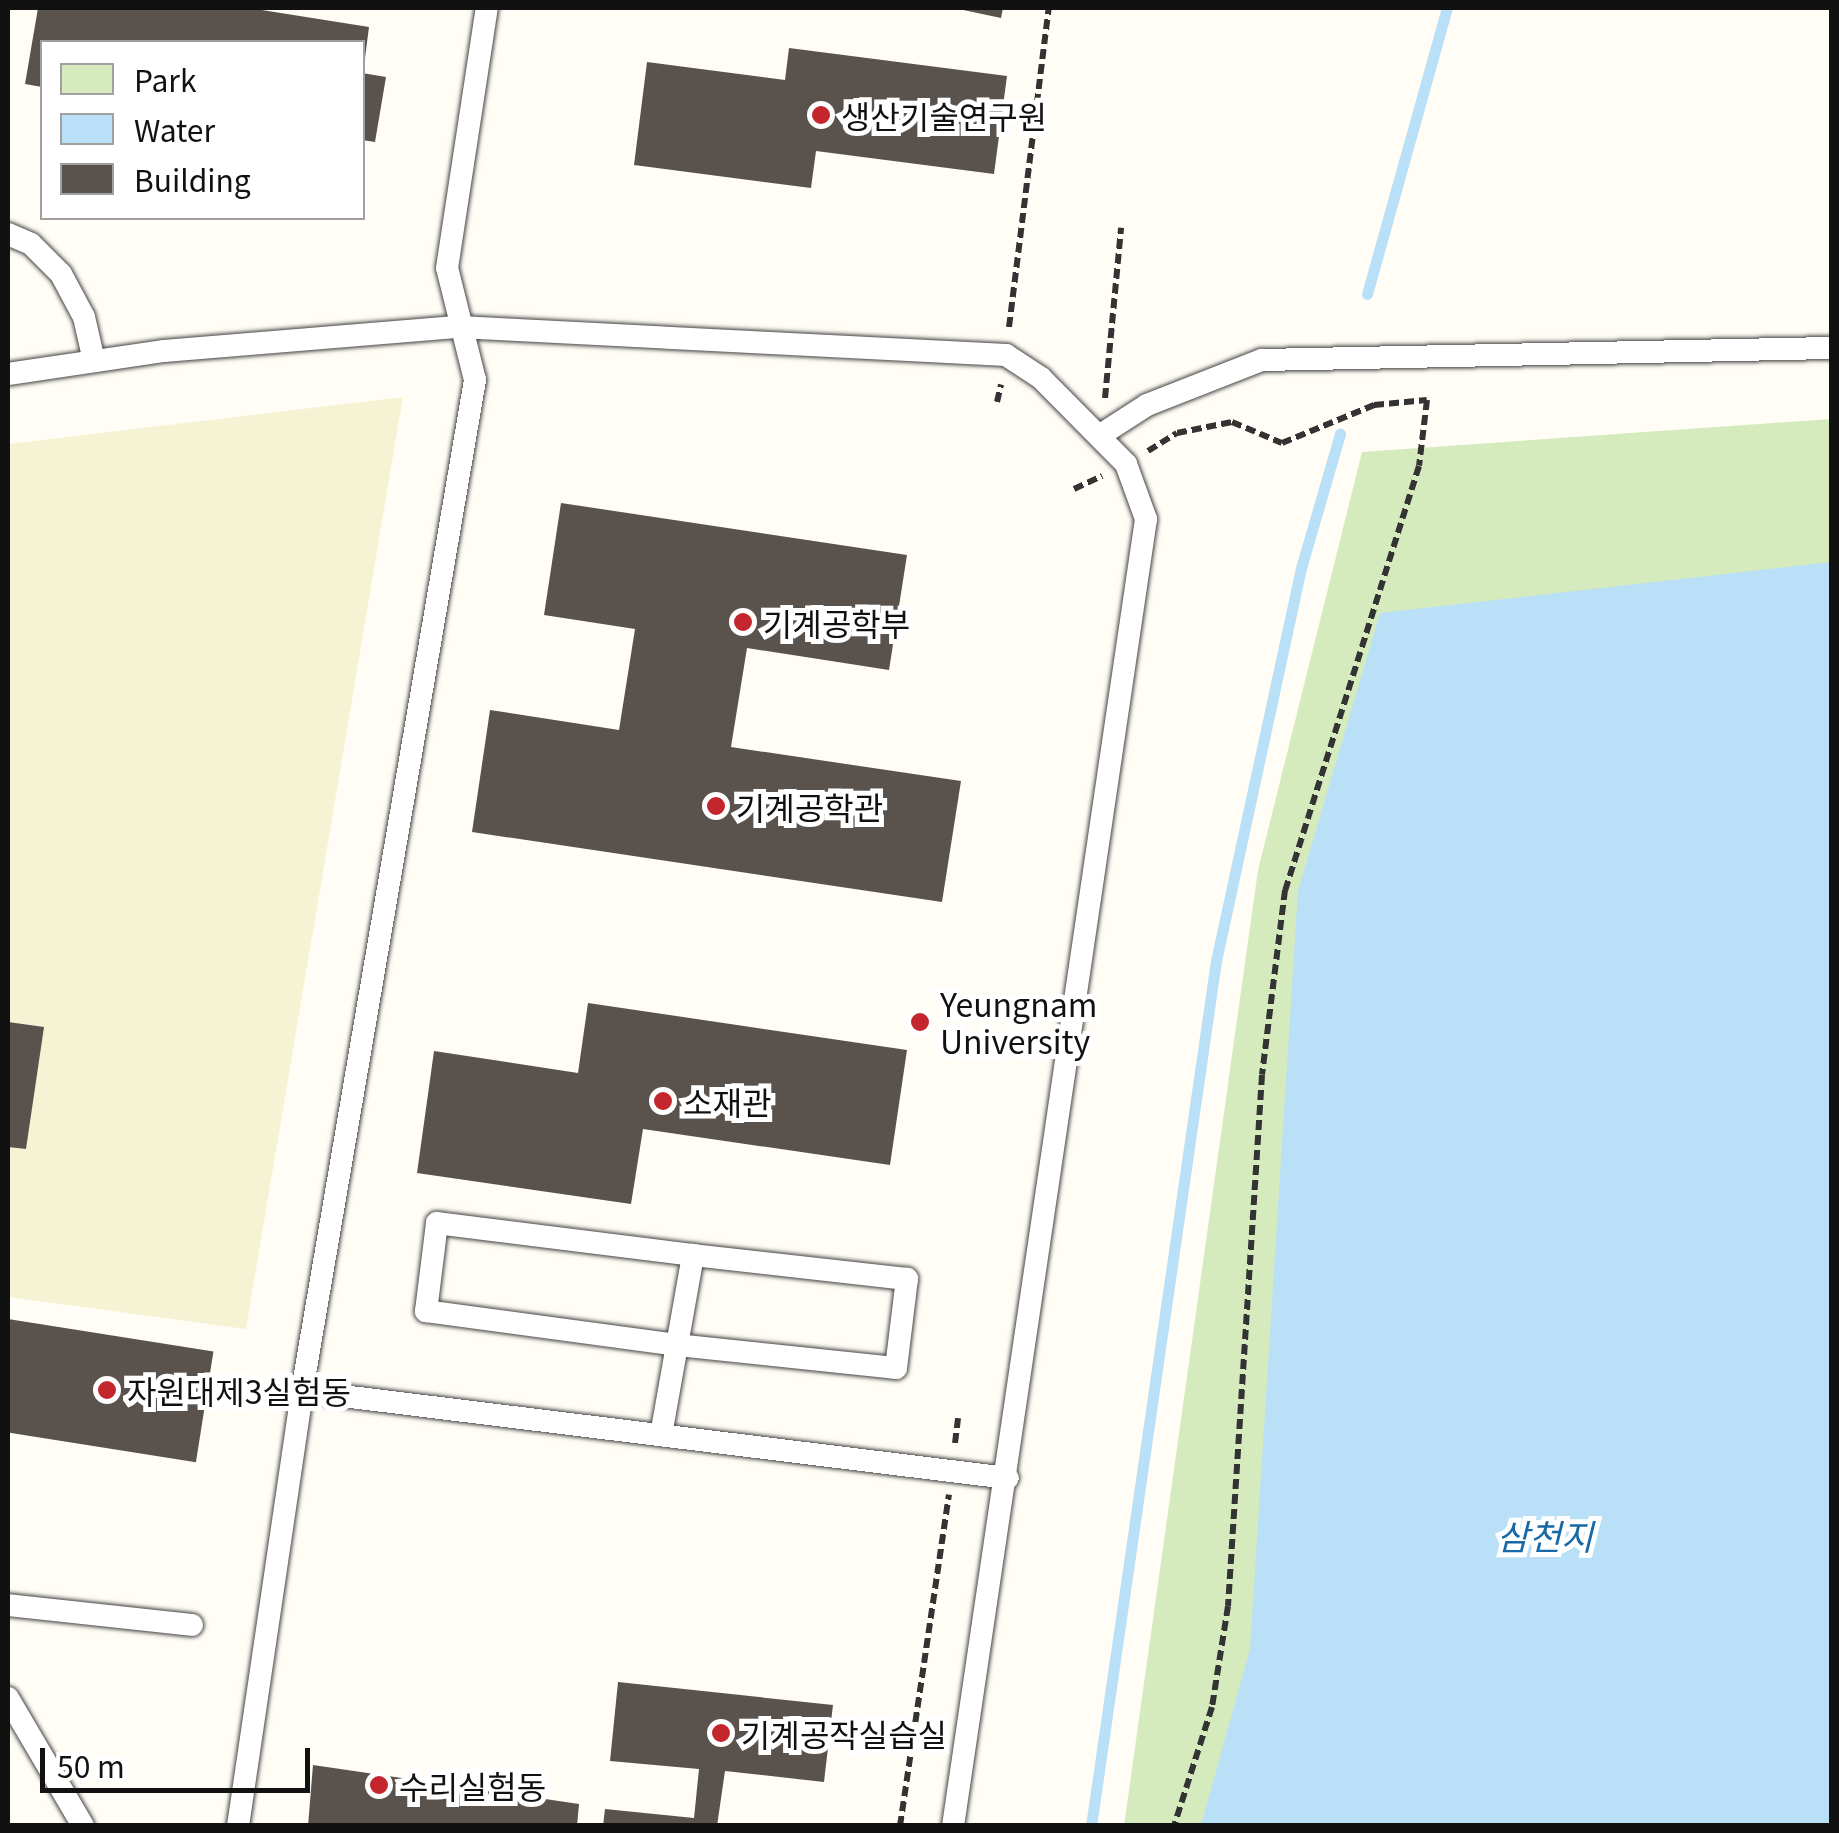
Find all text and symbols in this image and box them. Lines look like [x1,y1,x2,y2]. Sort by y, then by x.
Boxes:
legend [40,40,365,220]
text: Park [134,57,197,101]
place label: 생산기술연구원 [841,96,1047,134]
marker: 생산기술연구원 [810,104,832,126]
text: Water [134,107,215,151]
text: Building [134,157,251,201]
place label: 기계공학부 [763,603,910,641]
marker: 기계공학부 [732,611,754,633]
place label: 기계공학관 [736,787,883,825]
marker: 기계공학관 [705,795,727,817]
place label: Yeungnam University [940,985,1097,1060]
marker: Yeungnam University [909,1011,931,1033]
place label: 소재관 [683,1082,771,1120]
marker: 소재관 [652,1090,674,1112]
place label: 자원대제3실험동 [127,1371,351,1409]
marker: 자원대제3실험동 [96,1379,118,1401]
water label: 삼천지 [1497,1514,1593,1556]
place label: 기계공작실습실 [741,1714,947,1752]
marker: 기계공작실습실 [710,1722,732,1744]
scale bar [45,1728,315,1790]
text: 50 m [57,1743,125,1787]
place label: 수리실험동 [399,1766,546,1804]
marker: 수리실험동 [368,1774,390,1796]

